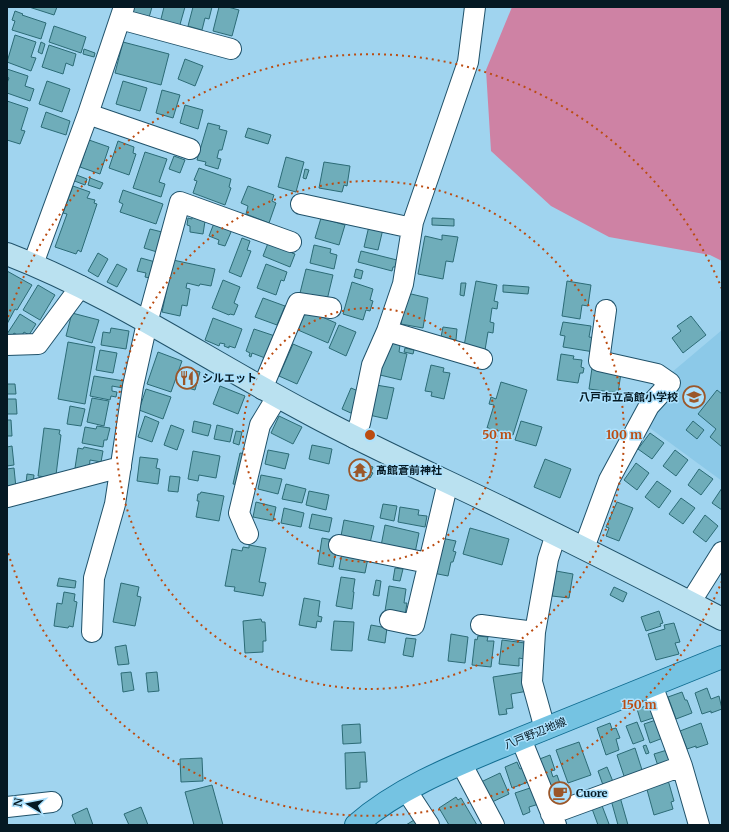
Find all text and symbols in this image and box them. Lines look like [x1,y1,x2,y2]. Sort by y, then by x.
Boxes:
restaurant icon: シルエット [174,365,200,391]
place label: シルエット [202,371,257,385]
school or university icon: 八戸市立高館小学校 [681,384,707,410]
place label: 八戸市立高館小学校 [579,390,678,404]
text: 50 m [482,427,512,442]
text: 100 m [606,427,642,442]
centre of rings [363,428,377,442]
temple icon: 髙館蒼前神社 [347,457,373,483]
place label: 髙館蒼前神社 [376,463,442,477]
text: 150 m [622,697,657,712]
street label: 八戸野辺地線 [502,714,568,752]
cafe icon: Cuore [547,780,573,806]
north arrow [8,784,48,824]
place label: Cuore [576,786,608,800]
text: N [11,796,26,808]

